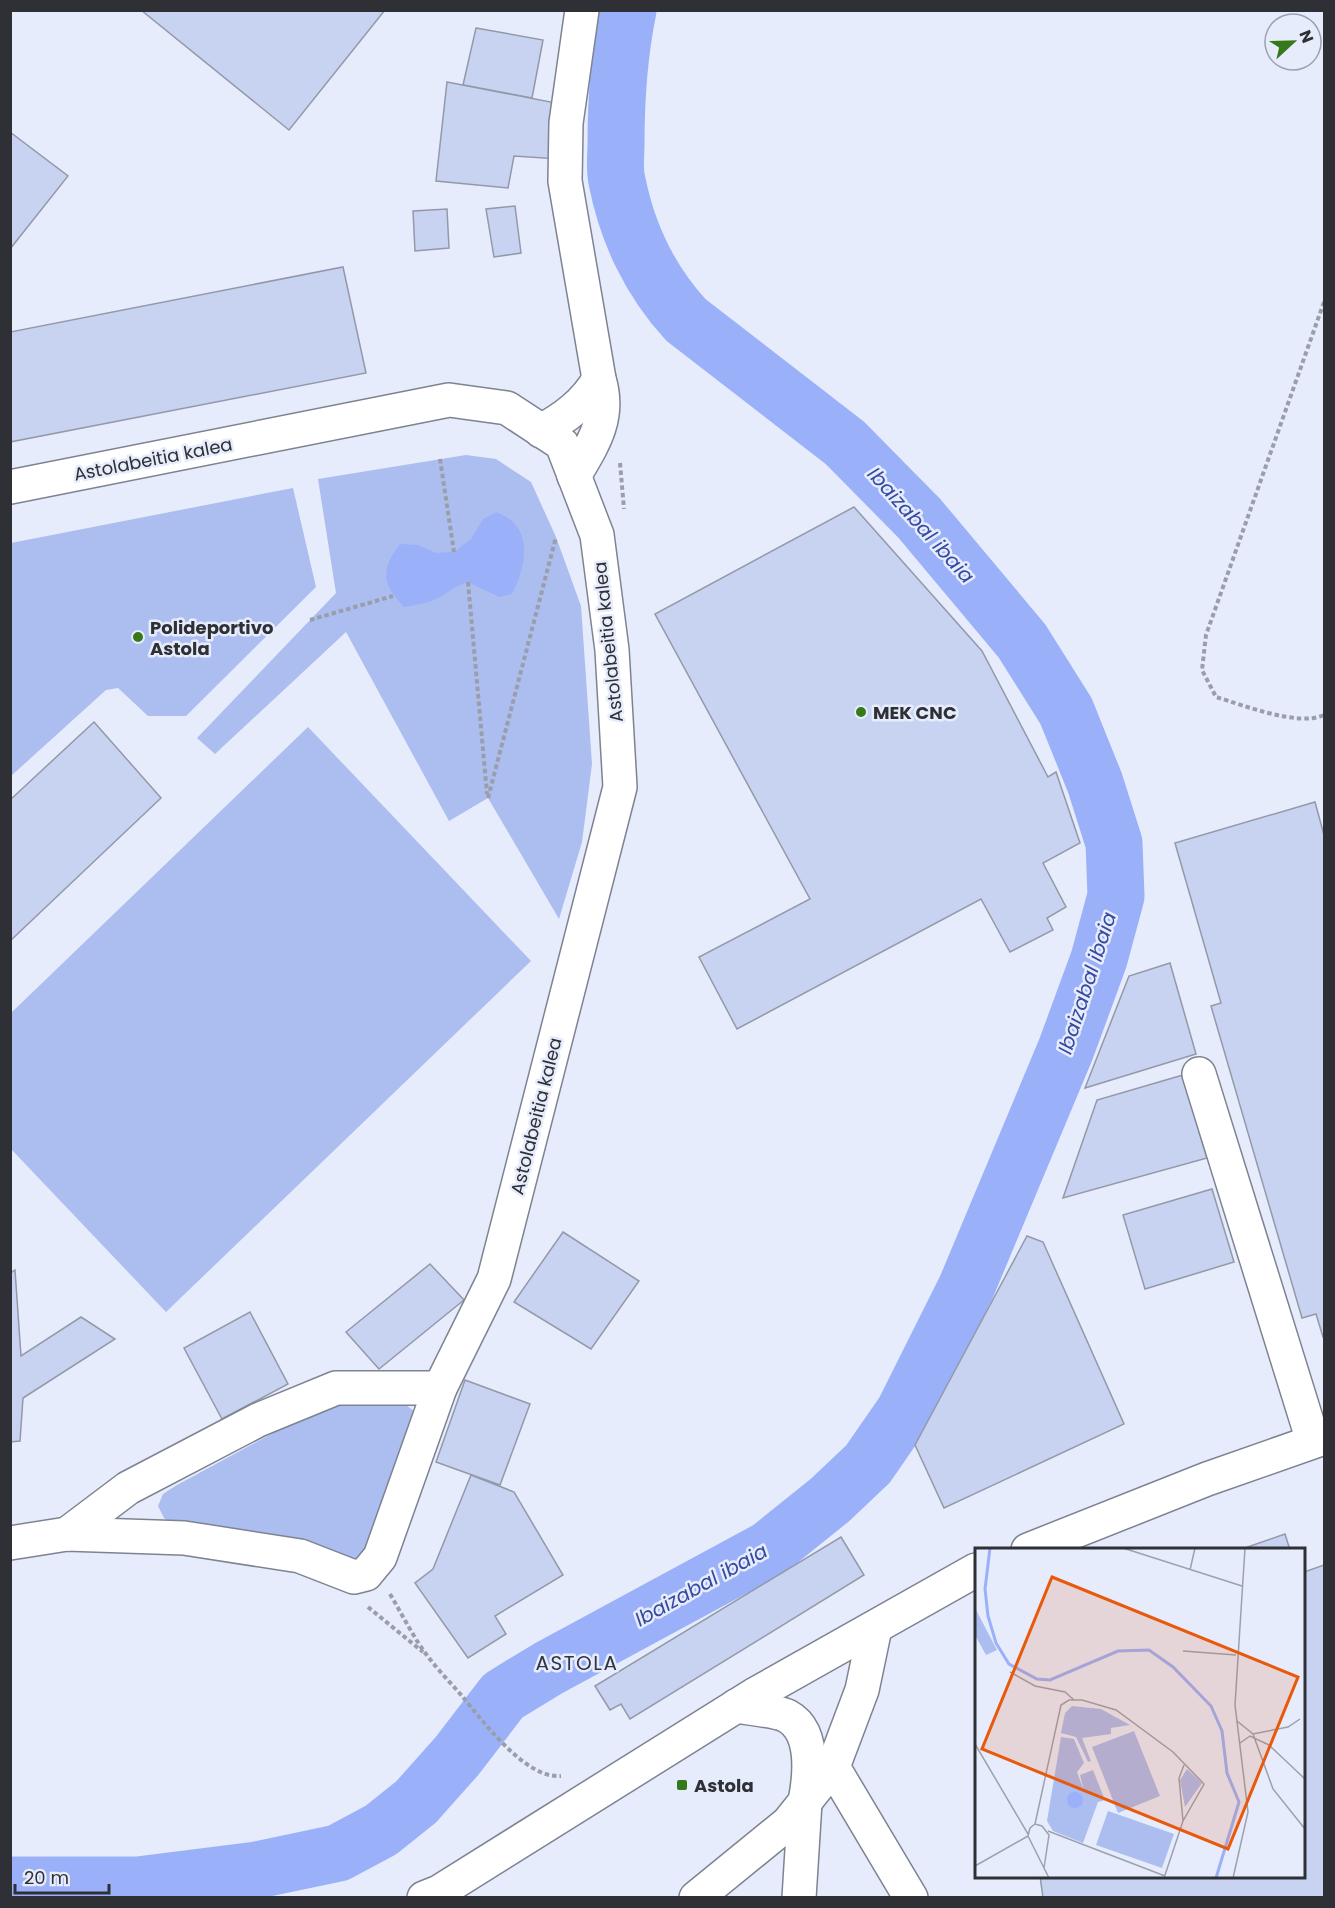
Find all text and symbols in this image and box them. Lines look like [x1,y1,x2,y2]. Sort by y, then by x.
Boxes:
north arrow [1263,12,1323,72]
text: N [1294,27,1319,46]
street label: Astolabeitia kalea [72,431,234,487]
water label: Ibaizabal ibaia [861,461,981,589]
street label: Astolabeitia kalea [587,561,629,723]
place label: Polideportivo Astola [150,615,273,661]
marker: Polideportivo Astola [131,630,145,644]
place label: MEK CNC [873,700,957,725]
marker: MEK CNC [854,705,868,719]
water label: Ibaizabal ibaia [1051,908,1123,1058]
street label: Astolabeitia kalea [504,1035,568,1197]
water label: Ibaizabal ibaia [630,1537,772,1633]
inset map [975,1548,1305,1878]
district label: ASTOLA [536,1649,618,1677]
place label: Astola [694,1773,754,1798]
marker: Astola [675,1778,689,1792]
scale bar [15,1857,110,1895]
text: 20 m [24,1865,69,1890]

